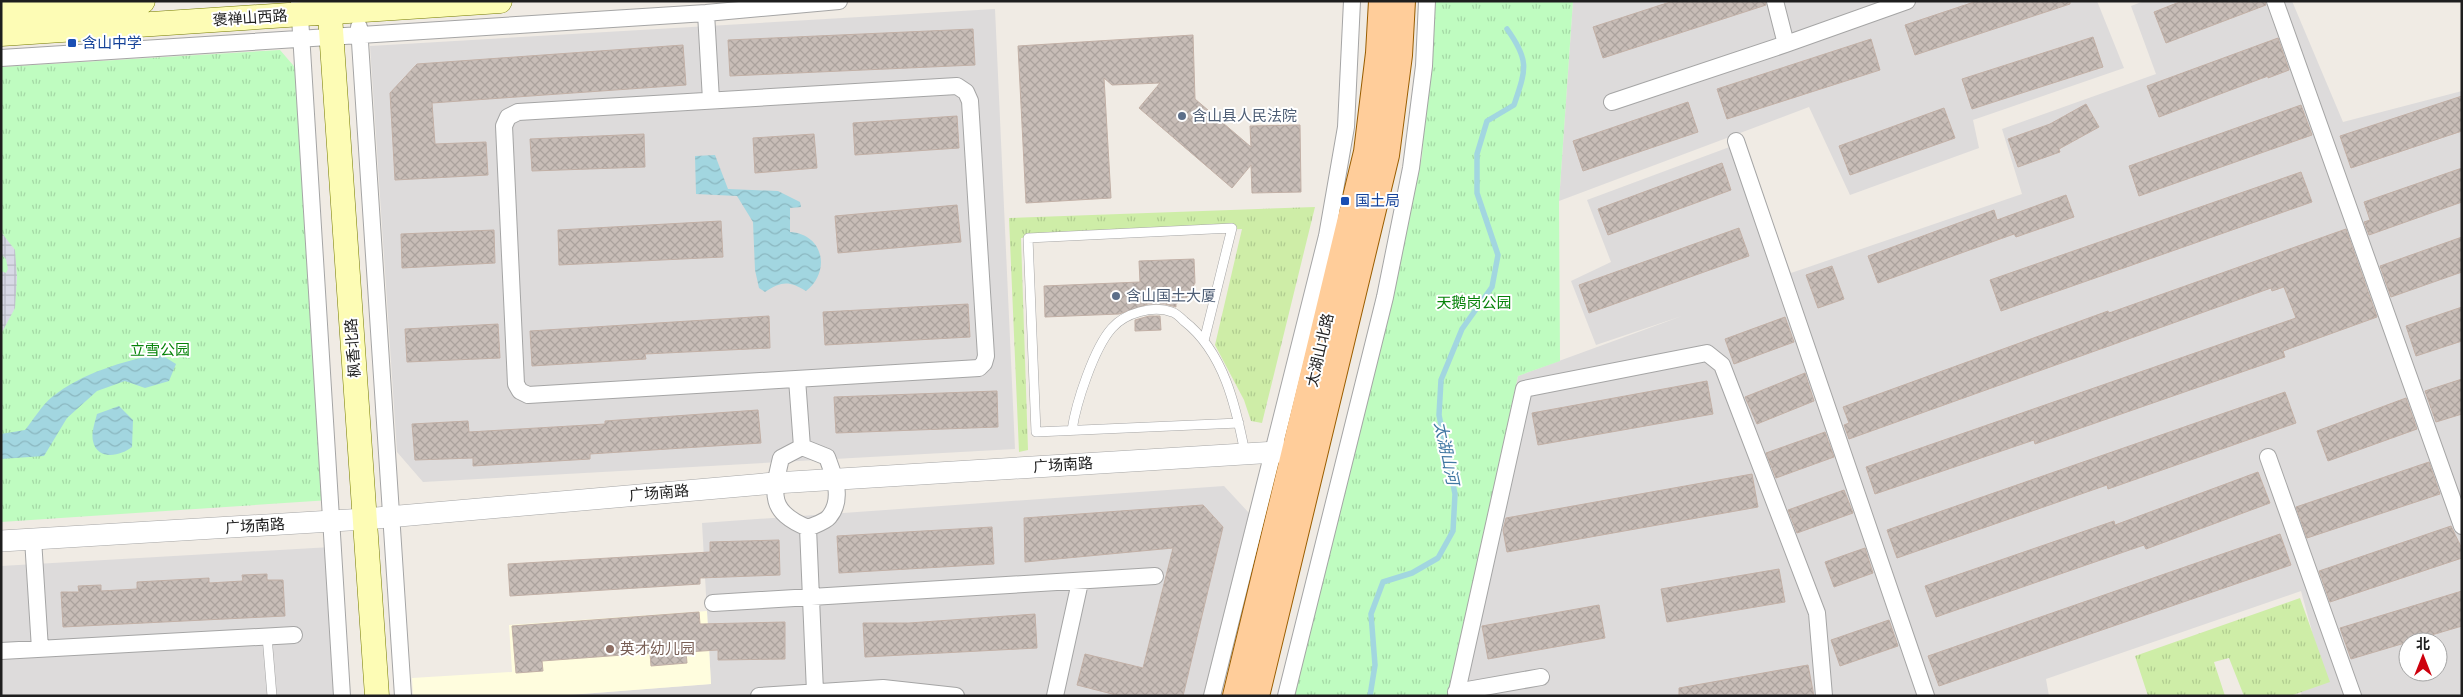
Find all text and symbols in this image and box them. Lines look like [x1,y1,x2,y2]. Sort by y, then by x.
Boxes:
street label: 褒禅山西路 [212,5,288,30]
place label: 含山中学 [82,33,142,52]
marker: 含山中学 [66,37,78,49]
place label: 含山县人民法院 [1192,106,1297,125]
marker: 含山县人民法院 [1176,110,1188,122]
place label: 国土局 [1355,191,1400,210]
marker: 国土局 [1339,195,1351,207]
place label: 含山国土大厦 [1126,286,1216,305]
marker: 含山国土大厦 [1110,290,1122,302]
park label: 天鹅岗公园 [1436,293,1512,312]
street label: 太湖山北路 [1302,311,1337,389]
street label: 枫香北路 [341,317,364,379]
park label: 立雪公园 [130,340,190,359]
water label: 太湖山河 [1431,420,1464,489]
street label: 广场南路 [1032,453,1094,476]
street label: 广场南路 [628,480,690,505]
street label: 广场南路 [224,514,286,537]
north arrow [2398,632,2448,682]
text: 北 [2416,635,2430,653]
place label: 英才幼儿园 [620,639,695,658]
marker: 英才幼儿园 [604,643,616,655]

